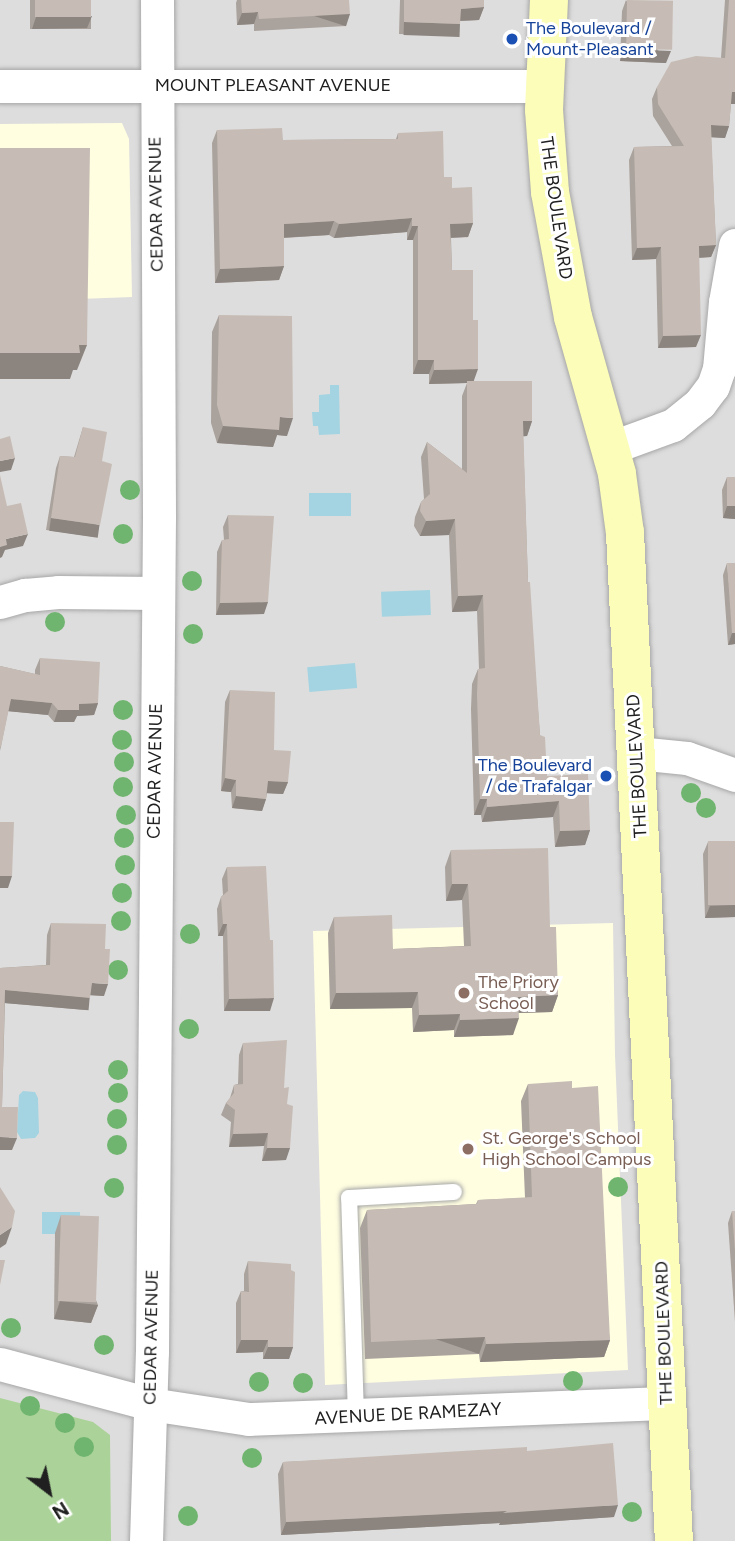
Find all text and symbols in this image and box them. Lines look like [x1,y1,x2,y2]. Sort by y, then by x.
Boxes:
place label: The Boulevard / Mount-Pleasant [526,18,654,60]
marker: The Boulevard / Mount-Pleasant [504,31,520,47]
street label: MOUNT PLEASANT AVENUE [155,74,391,96]
street label: THE BOULEVARD [535,135,577,281]
street label: CEDAR AVENUE [144,136,168,272]
street label: THE BOULEVARD [622,694,652,838]
street label: CEDAR AVENUE [143,703,167,839]
place label: The Boulevard / de Trafalgar [478,755,592,798]
marker: The Boulevard / de Trafalgar [598,768,614,784]
place label: The Priory School [478,972,559,1014]
marker: The Priory School [456,985,472,1001]
place label: St. George's School High School Campus [482,1128,651,1170]
marker: St. George's School High School Campus [460,1141,476,1157]
street label: THE BOULEVARD [651,1261,677,1405]
street label: CEDAR AVENUE [139,1269,163,1405]
street label: AVENUE DE RAMEZAY [314,1398,502,1430]
north arrow [14,1457,84,1527]
text: N [48,1497,73,1524]

